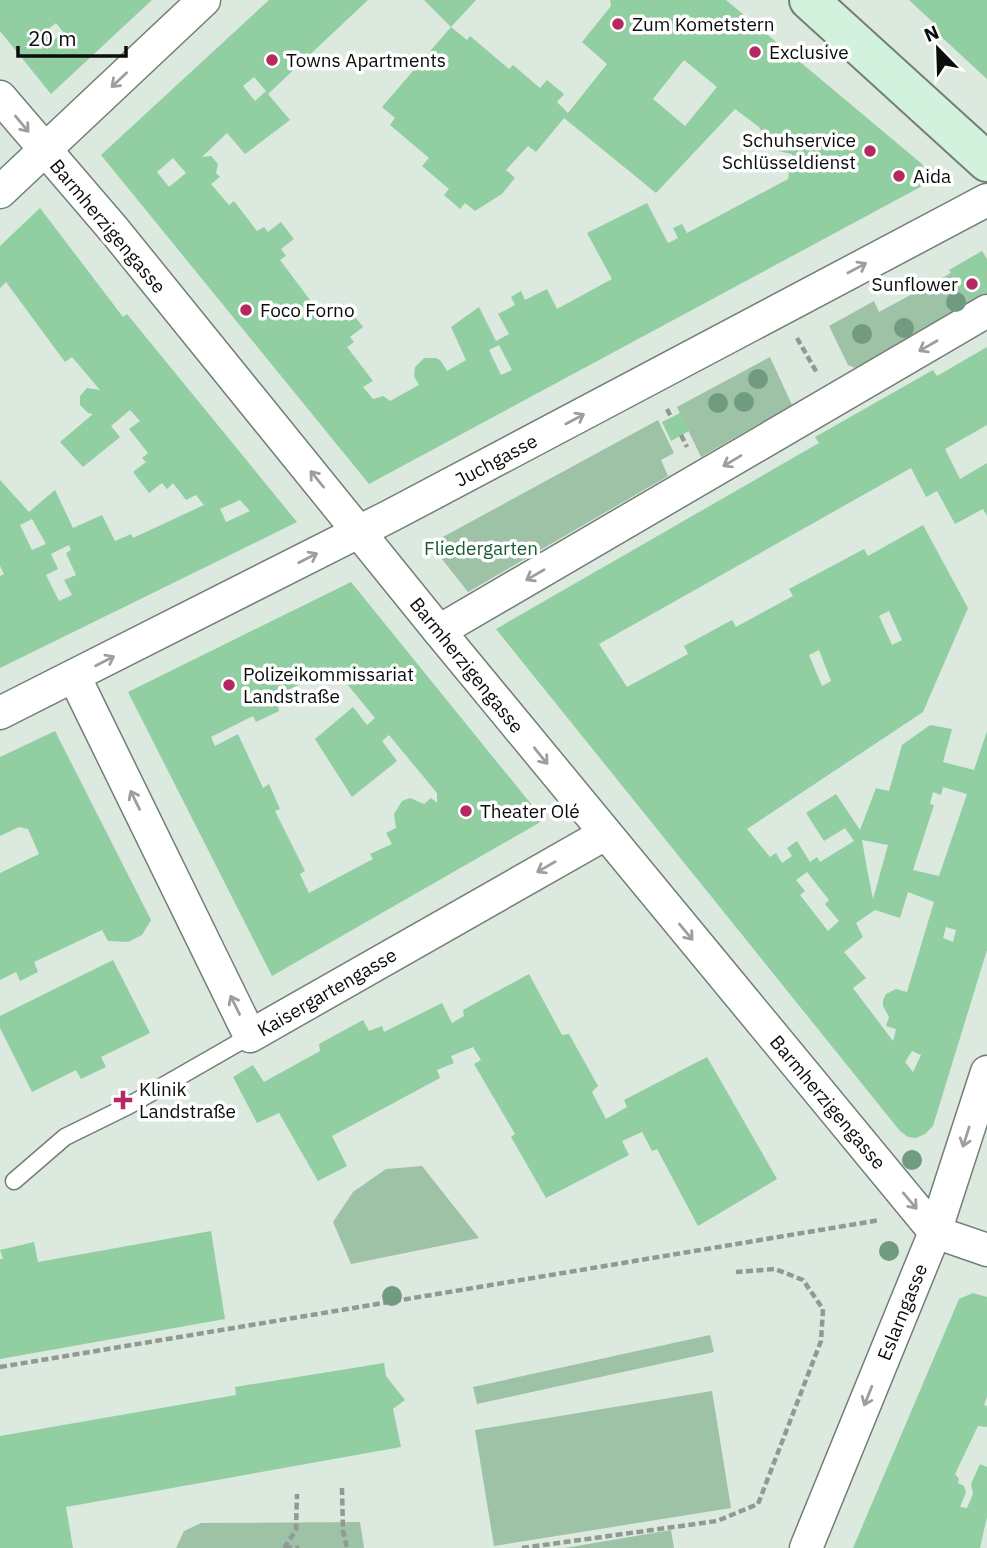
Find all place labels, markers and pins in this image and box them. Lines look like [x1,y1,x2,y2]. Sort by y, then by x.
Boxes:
place label: Zum Kometstern [632,12,775,36]
marker: Zum Kometstern [610,16,626,32]
place label: Exclusive [769,40,849,64]
marker: Exclusive [747,44,763,60]
place label: Towns Apartments [286,48,446,72]
marker: Towns Apartments [264,52,280,68]
place label: Schuhservice Schlüsseldienst [722,128,856,174]
marker: Schuhservice Schlüsseldienst [862,143,878,159]
place label: Aida [913,164,951,188]
marker: Aida [891,168,907,184]
place label: Sunflower [872,272,958,296]
marker: Sunflower [964,276,980,292]
place label: Foco Forno [260,298,355,322]
marker: Foco Forno [238,302,254,318]
place label: Polizeikommissariat Landstraße [243,662,414,708]
marker: Polizeikommissariat Landstraße [221,677,237,693]
place label: Theater Olé [480,799,580,823]
marker: Theater Olé [458,803,474,819]
place label: Klinik Landstraße [139,1077,236,1123]
marker: Klinik Landstraße [113,1090,133,1110]

